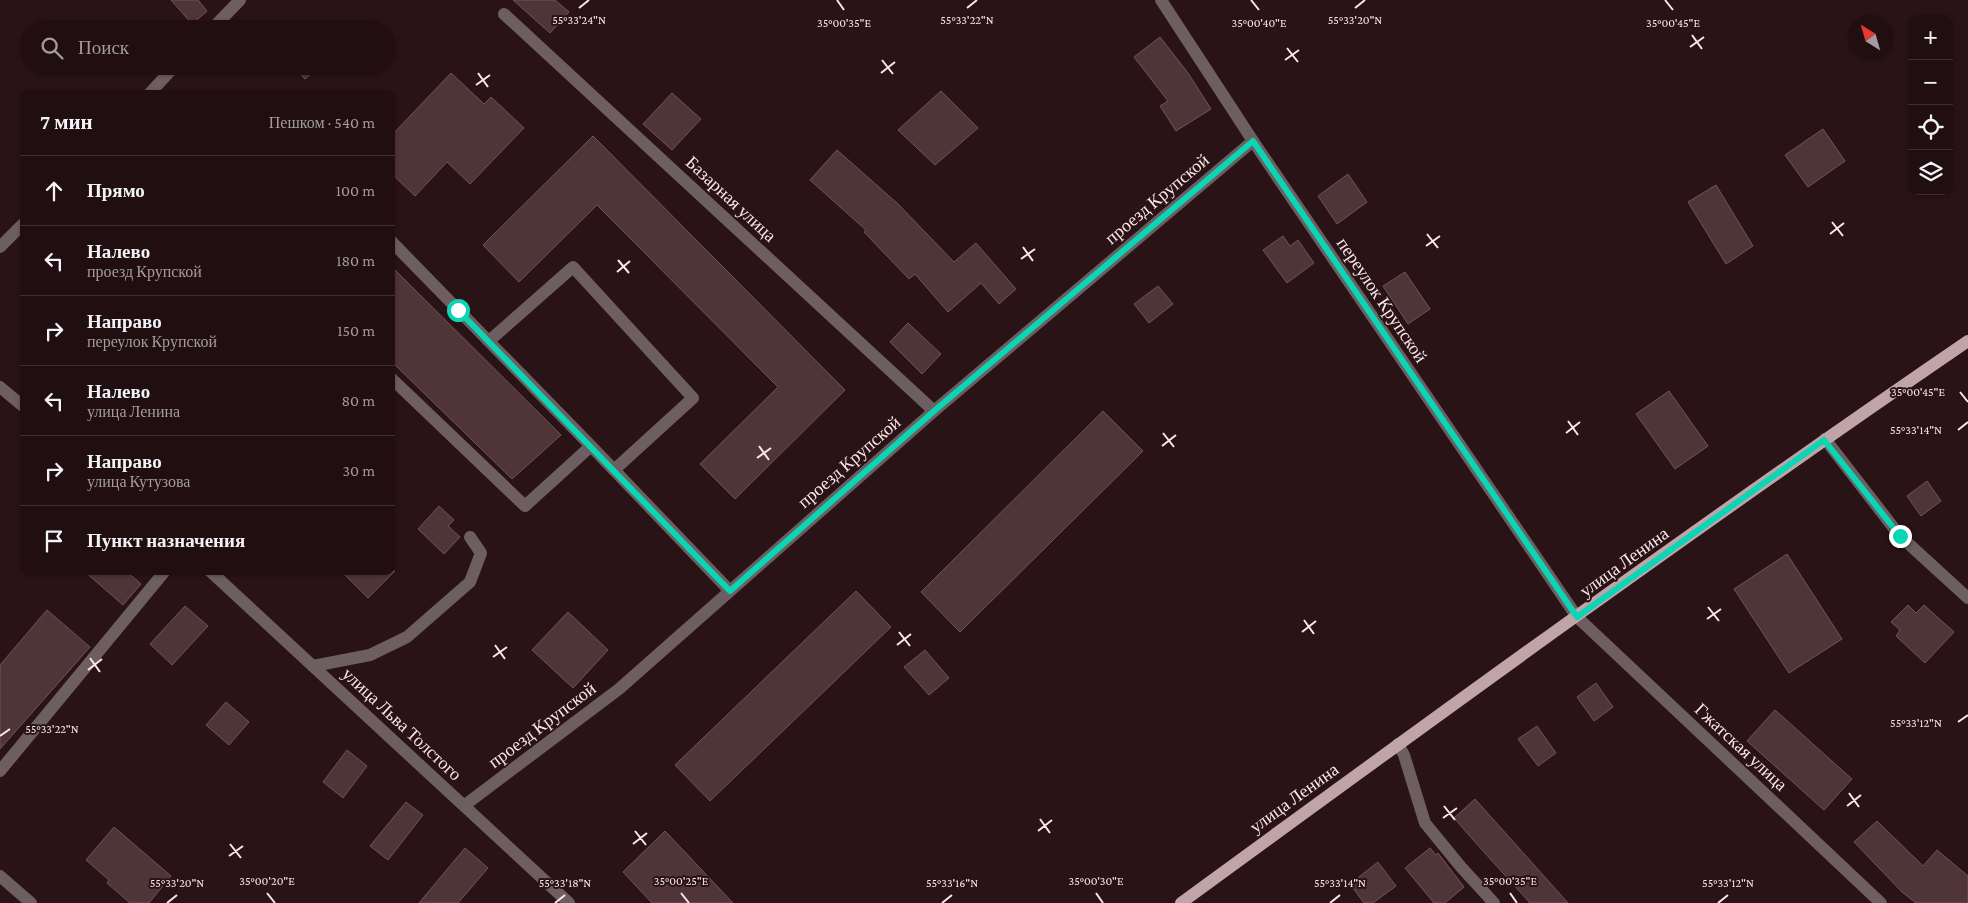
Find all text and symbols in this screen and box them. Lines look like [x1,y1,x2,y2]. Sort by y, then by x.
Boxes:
text: 55°33'24"N [552,13,606,27]
text: 55°33'22"N [940,13,994,27]
text: 55°33'20"N [1328,13,1382,27]
north arrow [1848,15,1893,60]
map controls [1908,15,1953,195]
button: + [1908,15,1953,60]
text: 35°00'35"E [817,16,871,30]
text: 35°00'40"E [1231,16,1287,30]
text: 35°00'45"E [1646,16,1700,30]
search box [20,20,395,75]
icon: search [38,34,66,62]
text: Поиск [78,37,129,58]
button: − [1908,60,1953,105]
button: locate [1908,105,1953,150]
text: 7 мин [40,110,93,134]
text: Пешком · 540 m [269,114,375,131]
street label: проезд Крупской [1101,150,1213,248]
button: layers [1908,150,1953,195]
street label: Базарная улица [682,152,780,246]
icon: ahead [40,177,68,205]
text: Прямо [87,180,145,201]
text: 100 m [336,182,375,199]
street label: переулок Крупской [1333,234,1431,367]
text: Налево [87,241,150,262]
icon: left [40,247,68,275]
text: 180 m [336,252,375,269]
text: проезд Крупской [87,263,202,280]
route start [447,299,470,322]
text: Направо [87,311,162,332]
icon: right [40,317,68,345]
text: 150 m [337,322,375,339]
text: переулок Крупской [87,333,217,350]
text: Налево [87,381,150,402]
text: 35°00'45"E [1891,385,1945,399]
icon: left [40,387,68,415]
text: 80 m [341,392,375,409]
text: улица Ленина [87,403,180,420]
street label: проезд Крупской [794,412,905,512]
text: 55°33'14"N [1890,423,1942,437]
text: Направо [87,451,162,472]
icon: right [40,457,68,485]
text: 30 m [343,462,375,479]
text: улица Кутузова [87,473,190,490]
street label: улица Ленина [1576,523,1672,601]
route end [1889,525,1912,548]
icon: arrive [40,527,68,555]
text: Пункт назначения [87,530,245,551]
street label: улица Льва Толстого [338,664,466,784]
street label: проезд Крупской [484,678,600,772]
street label: Гжатская улица [1691,699,1791,795]
text: 55°33'12"N [1890,716,1942,730]
text: 55°33'22"N [25,722,79,736]
street label: улица Ленина [1246,759,1342,837]
text: 35°00'20"E [239,874,295,888]
text: 35°00'25"E [654,874,709,888]
text: 35°00'30"E [1068,874,1124,888]
text: 35°00'35"E [1483,874,1537,888]
text: 55°33'20"N [150,876,204,890]
text: 55°33'18"N [539,876,591,890]
text: 55°33'16"N [926,876,978,890]
text: 55°33'14"N [1314,876,1366,890]
text: 55°33'12"N [1702,876,1754,890]

